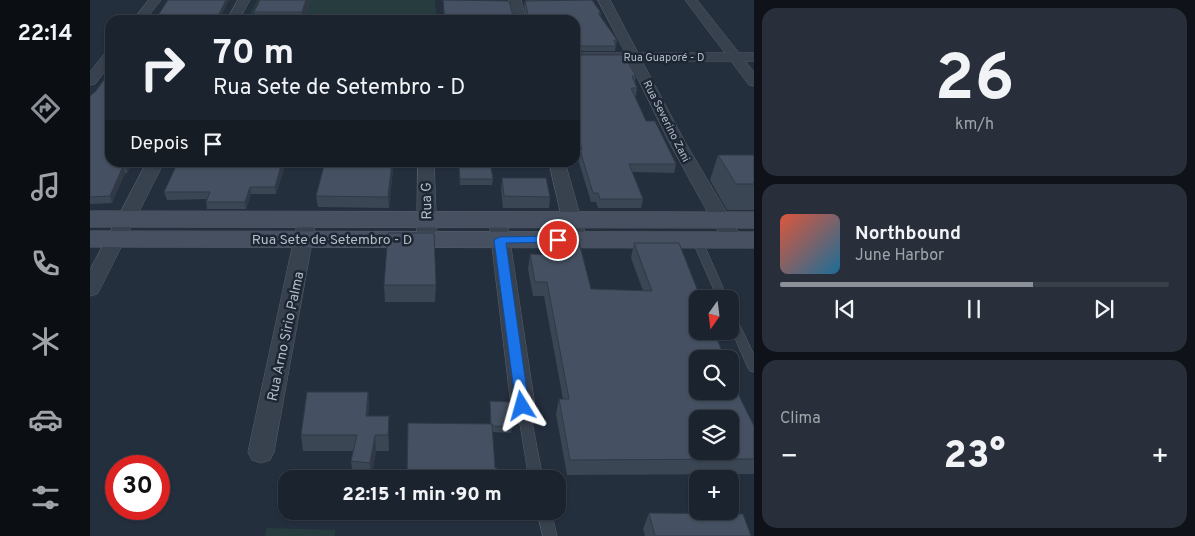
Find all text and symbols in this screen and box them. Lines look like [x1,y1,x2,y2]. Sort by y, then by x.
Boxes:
text: 22:14 [17,21,73,48]
text: 70 m [213,32,294,76]
icon: right [130,35,195,100]
text: 26 [935,41,1014,123]
street label: Rua Guaporé - D [623,51,705,65]
text: Rua Sete de Setembro - D [213,75,465,102]
street label: Rua Severino Zani [640,78,693,165]
icon: directions [28,91,63,126]
text: km/h [955,115,994,135]
icon: arrive [199,130,227,158]
text: Depois [130,132,189,156]
icon: music [28,169,63,204]
street label: Rua G [419,182,436,220]
pin [537,219,579,261]
text: Northbound [855,222,961,246]
icon: arrive [544,226,572,254]
street label: Rua Sete de Setembro - D [252,232,412,249]
icon: phone [28,246,63,281]
text: June Harbor [855,246,944,266]
street label: Rua Arno Sirio Palma [264,270,309,403]
north arrow [689,290,739,340]
map controls [689,290,739,520]
icon: previous [831,295,859,323]
icon: pause [960,295,988,323]
icon: next [1090,295,1118,323]
icon: climate [28,324,63,359]
button: search [689,350,739,400]
position arrow [495,379,547,431]
icon: car [28,402,63,437]
text: Clima [780,409,821,429]
button: layers [689,410,739,460]
text: 23° [944,433,1005,482]
text: − [780,440,798,476]
text: + [1151,440,1169,476]
speed limit sign: 30 [105,455,170,520]
button: + [689,470,739,520]
icon: filters [28,480,63,515]
text: 22:15 · 1 min · 90 m [342,483,502,507]

